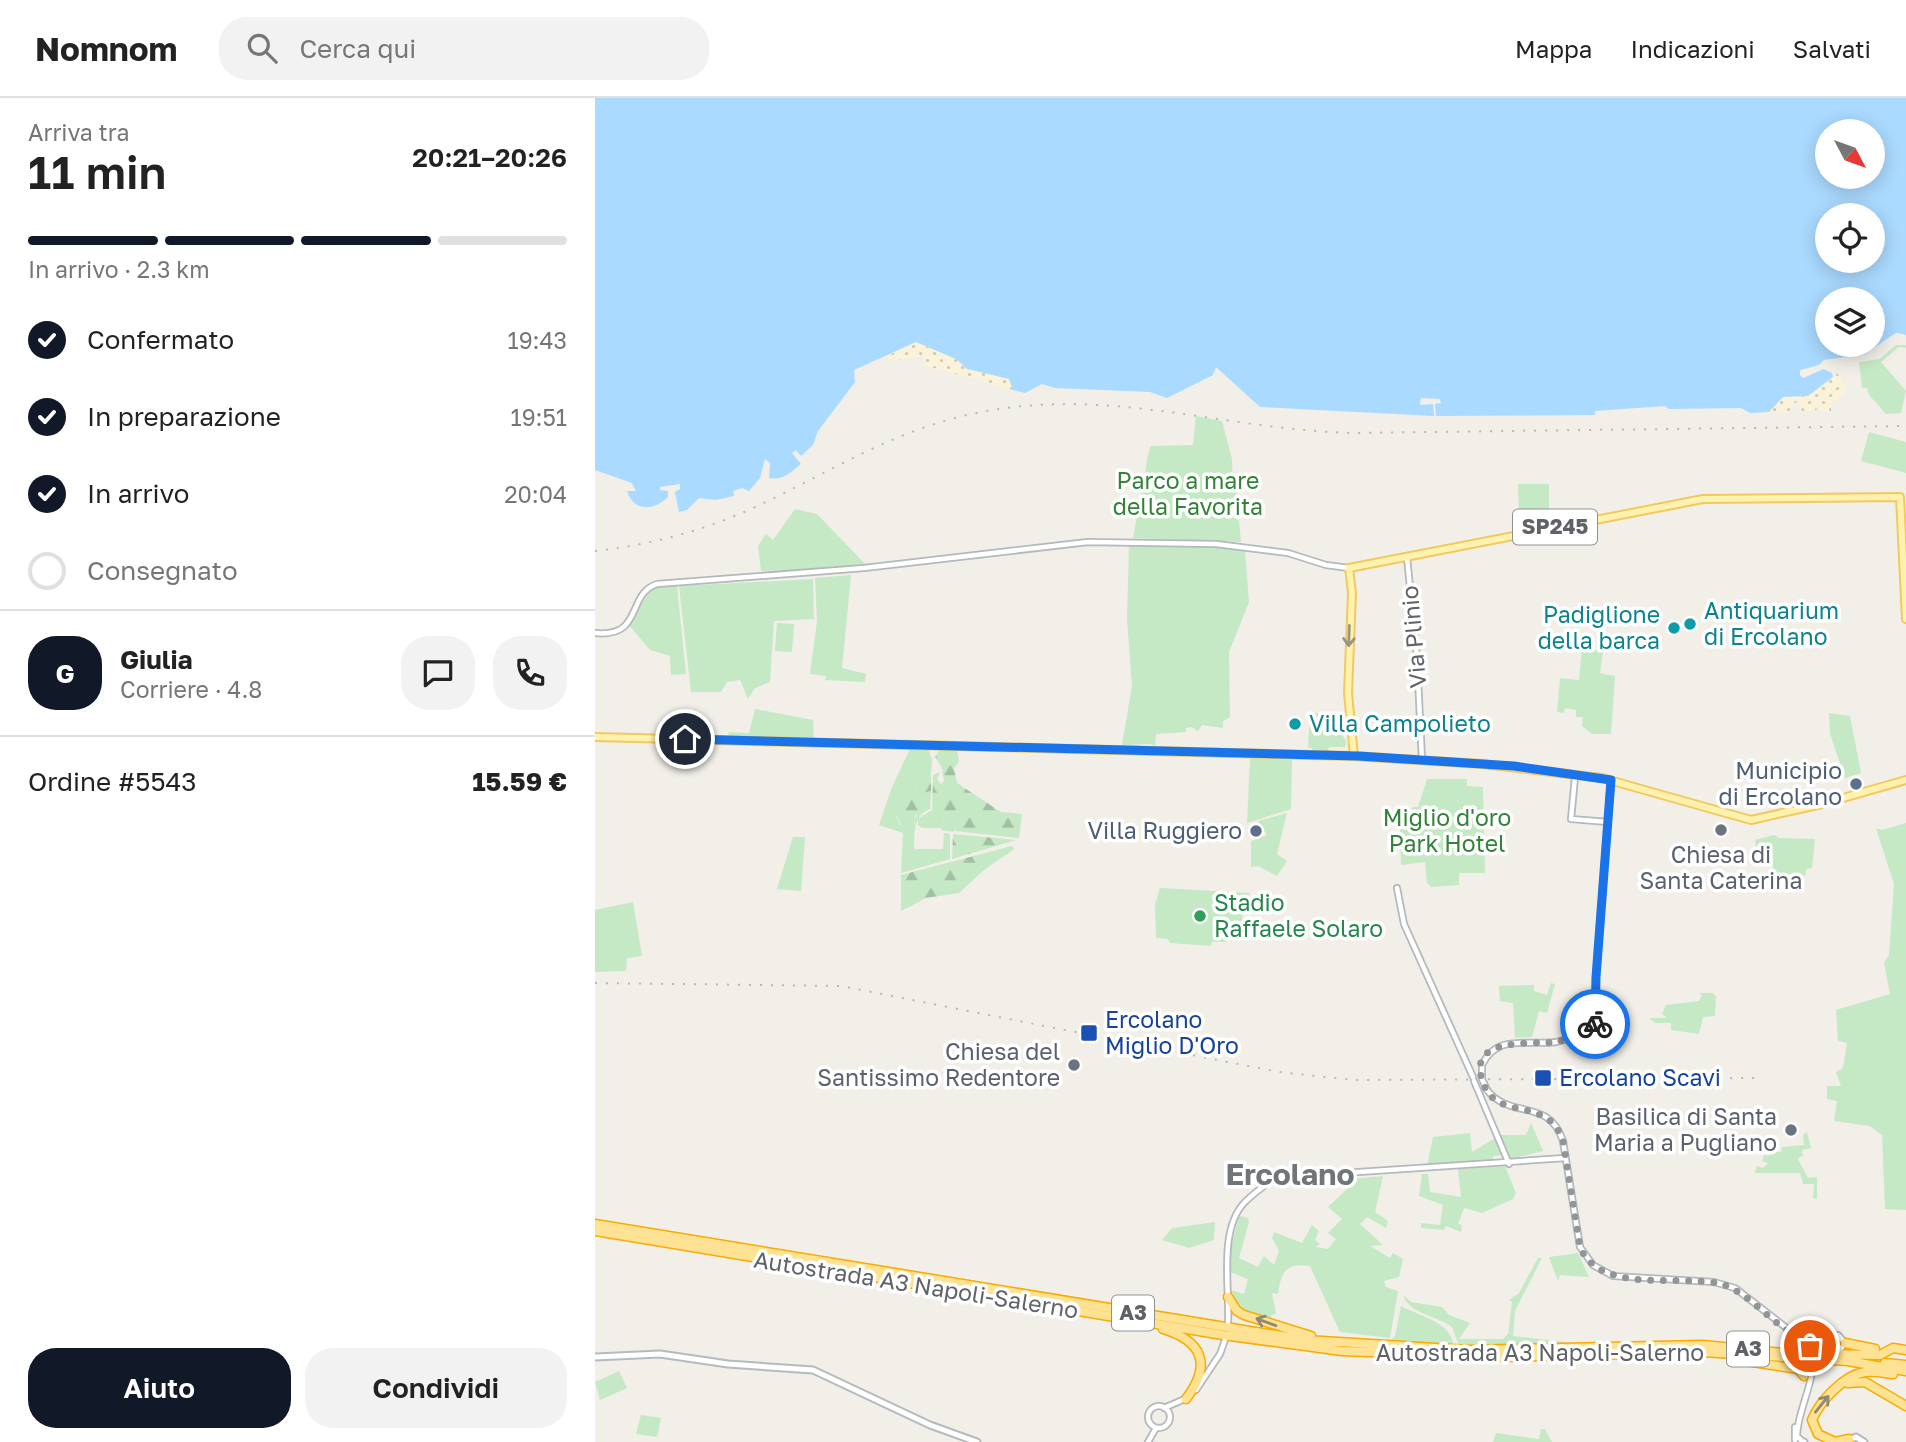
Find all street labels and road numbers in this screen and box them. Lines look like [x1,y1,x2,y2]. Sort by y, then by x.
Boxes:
road number: SP245 [1513,510,1597,544]
street label: Via Plinio [1395,585,1431,690]
street label: Autostrada A3 Napoli-Salerno [752,1245,1080,1324]
road number: A3 [1112,1296,1154,1330]
road number: A3 [1727,1332,1769,1366]
street label: Autostrada A3 Napoli-Salerno [1376,1338,1704,1366]

